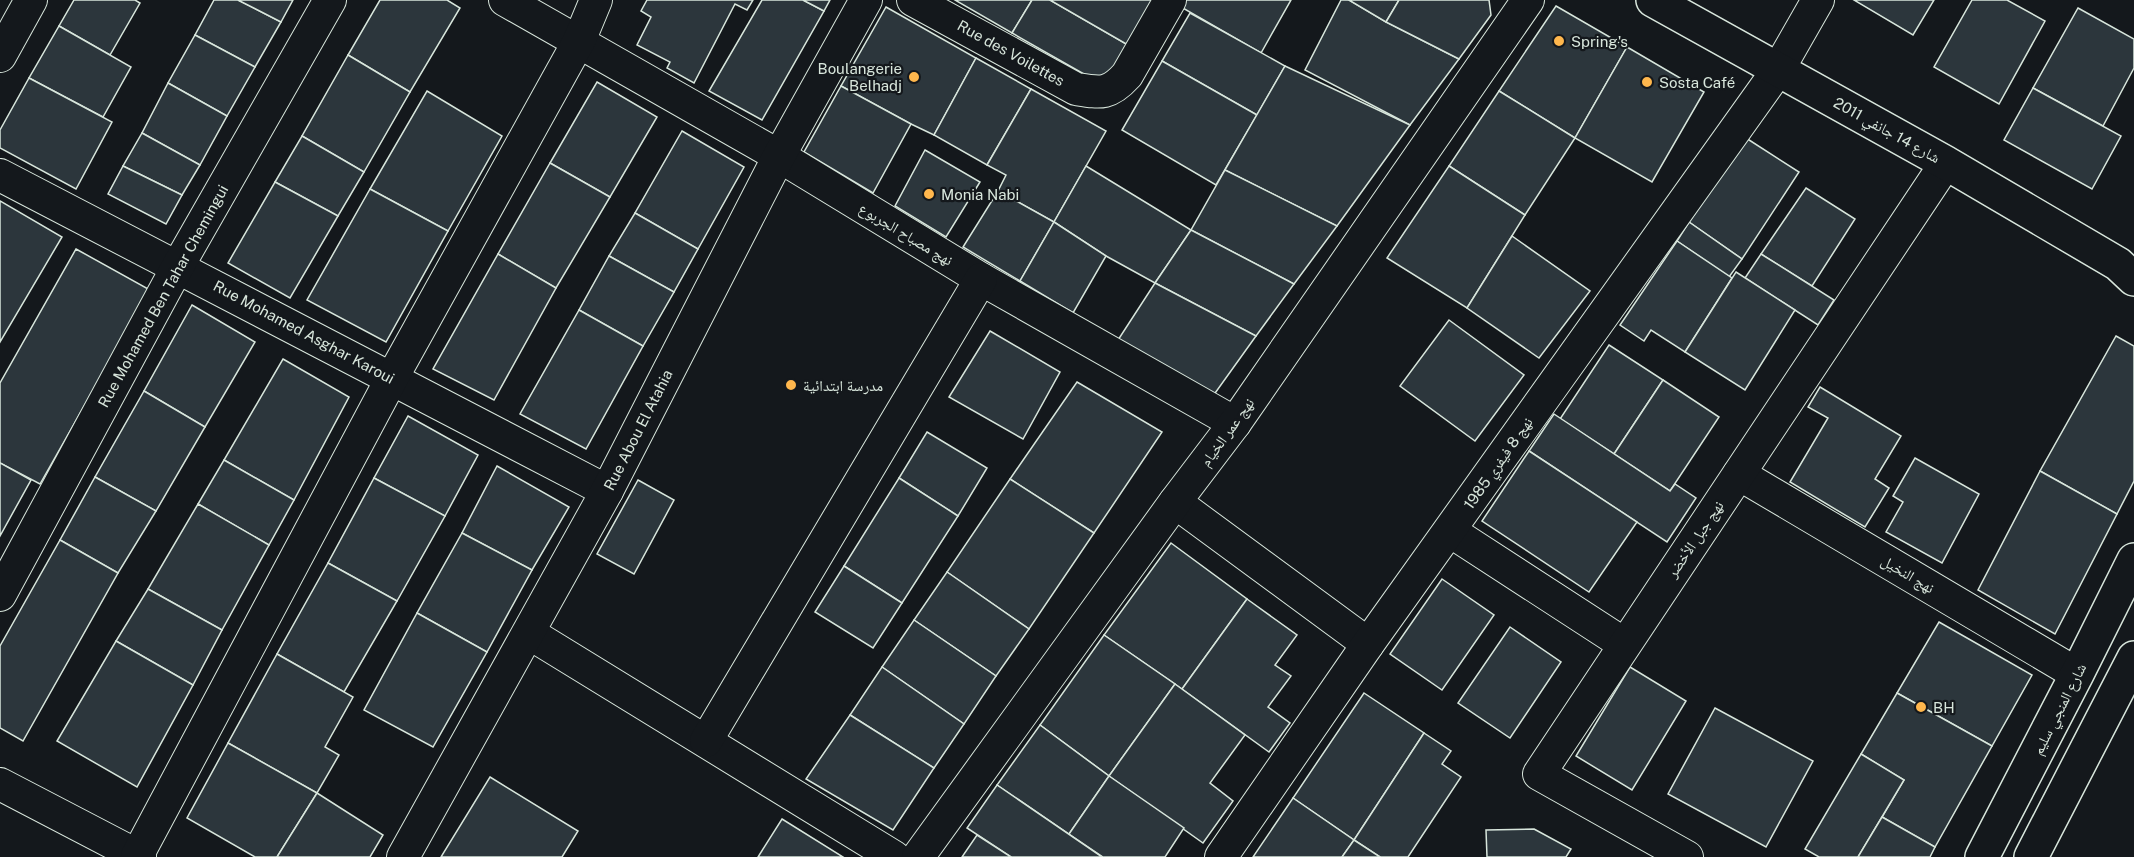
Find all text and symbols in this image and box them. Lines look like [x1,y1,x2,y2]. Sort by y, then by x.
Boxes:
street label: Rue des Voilettes [955,17,1067,89]
place label: Spring's [1571,33,1628,50]
marker: Spring's [1552,34,1566,48]
place label: Boulangerie Belhadj [818,60,902,94]
marker: Boulangerie Belhadj [907,70,921,84]
place label: Sosta Café [1659,74,1735,91]
marker: Sosta Café [1640,75,1654,89]
street label: شارع 14 جانفي 2011 [1829,94,1943,170]
street label: Rue Mohamed Ben Tahar Chemingui [95,182,231,410]
place label: Monia Nabi [941,186,1019,203]
marker: Monia Nabi [922,187,936,201]
street label: نهج مصباح الجربوع [855,199,956,270]
street label: Rue Mohamed Asghar Karoui [211,277,397,387]
street label: Rue Abou El Atahia [600,367,676,493]
place label: مدرسة ابتدائية [803,377,883,395]
marker: مدرسة ابتدائية [784,378,798,392]
street label: نهج عمر الخيام [1197,395,1259,471]
street label: نهج 8 فيفري 1985 [1460,414,1539,514]
street label: نهج جبل الأخضر [1663,498,1728,582]
street label: نهج النخيل [1877,552,1938,598]
street label: شارع المنجي سليم [2029,660,2093,759]
place label: BH [1933,699,1955,716]
marker: BH [1914,700,1928,714]

